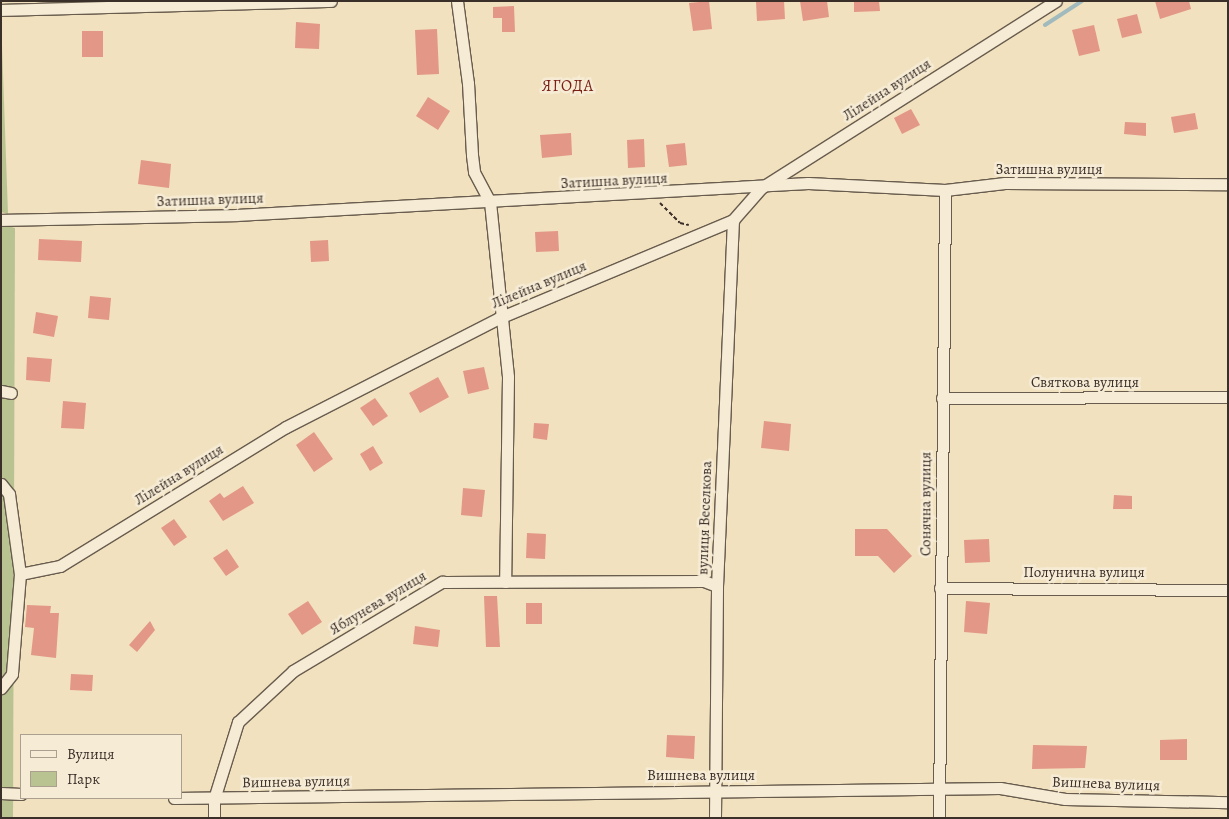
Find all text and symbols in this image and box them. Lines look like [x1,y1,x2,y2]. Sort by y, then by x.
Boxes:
street label: Лілейна вулиця [840,55,934,125]
district label: ЯГОДА [541,76,595,96]
street label: Затишна вулиця [996,161,1102,179]
street label: Затишна вулиця [560,169,668,193]
street label: Затишна вулиця [156,189,264,211]
street label: Лілейна вулиця [489,257,589,313]
street label: Святкова вулиця [1031,374,1139,392]
street label: Лілейна вулиця [131,441,227,509]
street label: Сонячна вулиця [917,452,935,556]
street label: вулиця Веселкова [694,461,716,575]
street label: Полунична вулиця [1023,564,1145,582]
street label: Яблунева вулиця [326,567,430,639]
legend [20,734,182,799]
text: Вулиця [67,744,114,764]
street label: Вишнева вулиця [647,767,755,785]
text: Парк [67,769,100,789]
street label: Вишнева вулиця [242,772,350,792]
street label: Вишнева вулиця [1052,773,1160,795]

